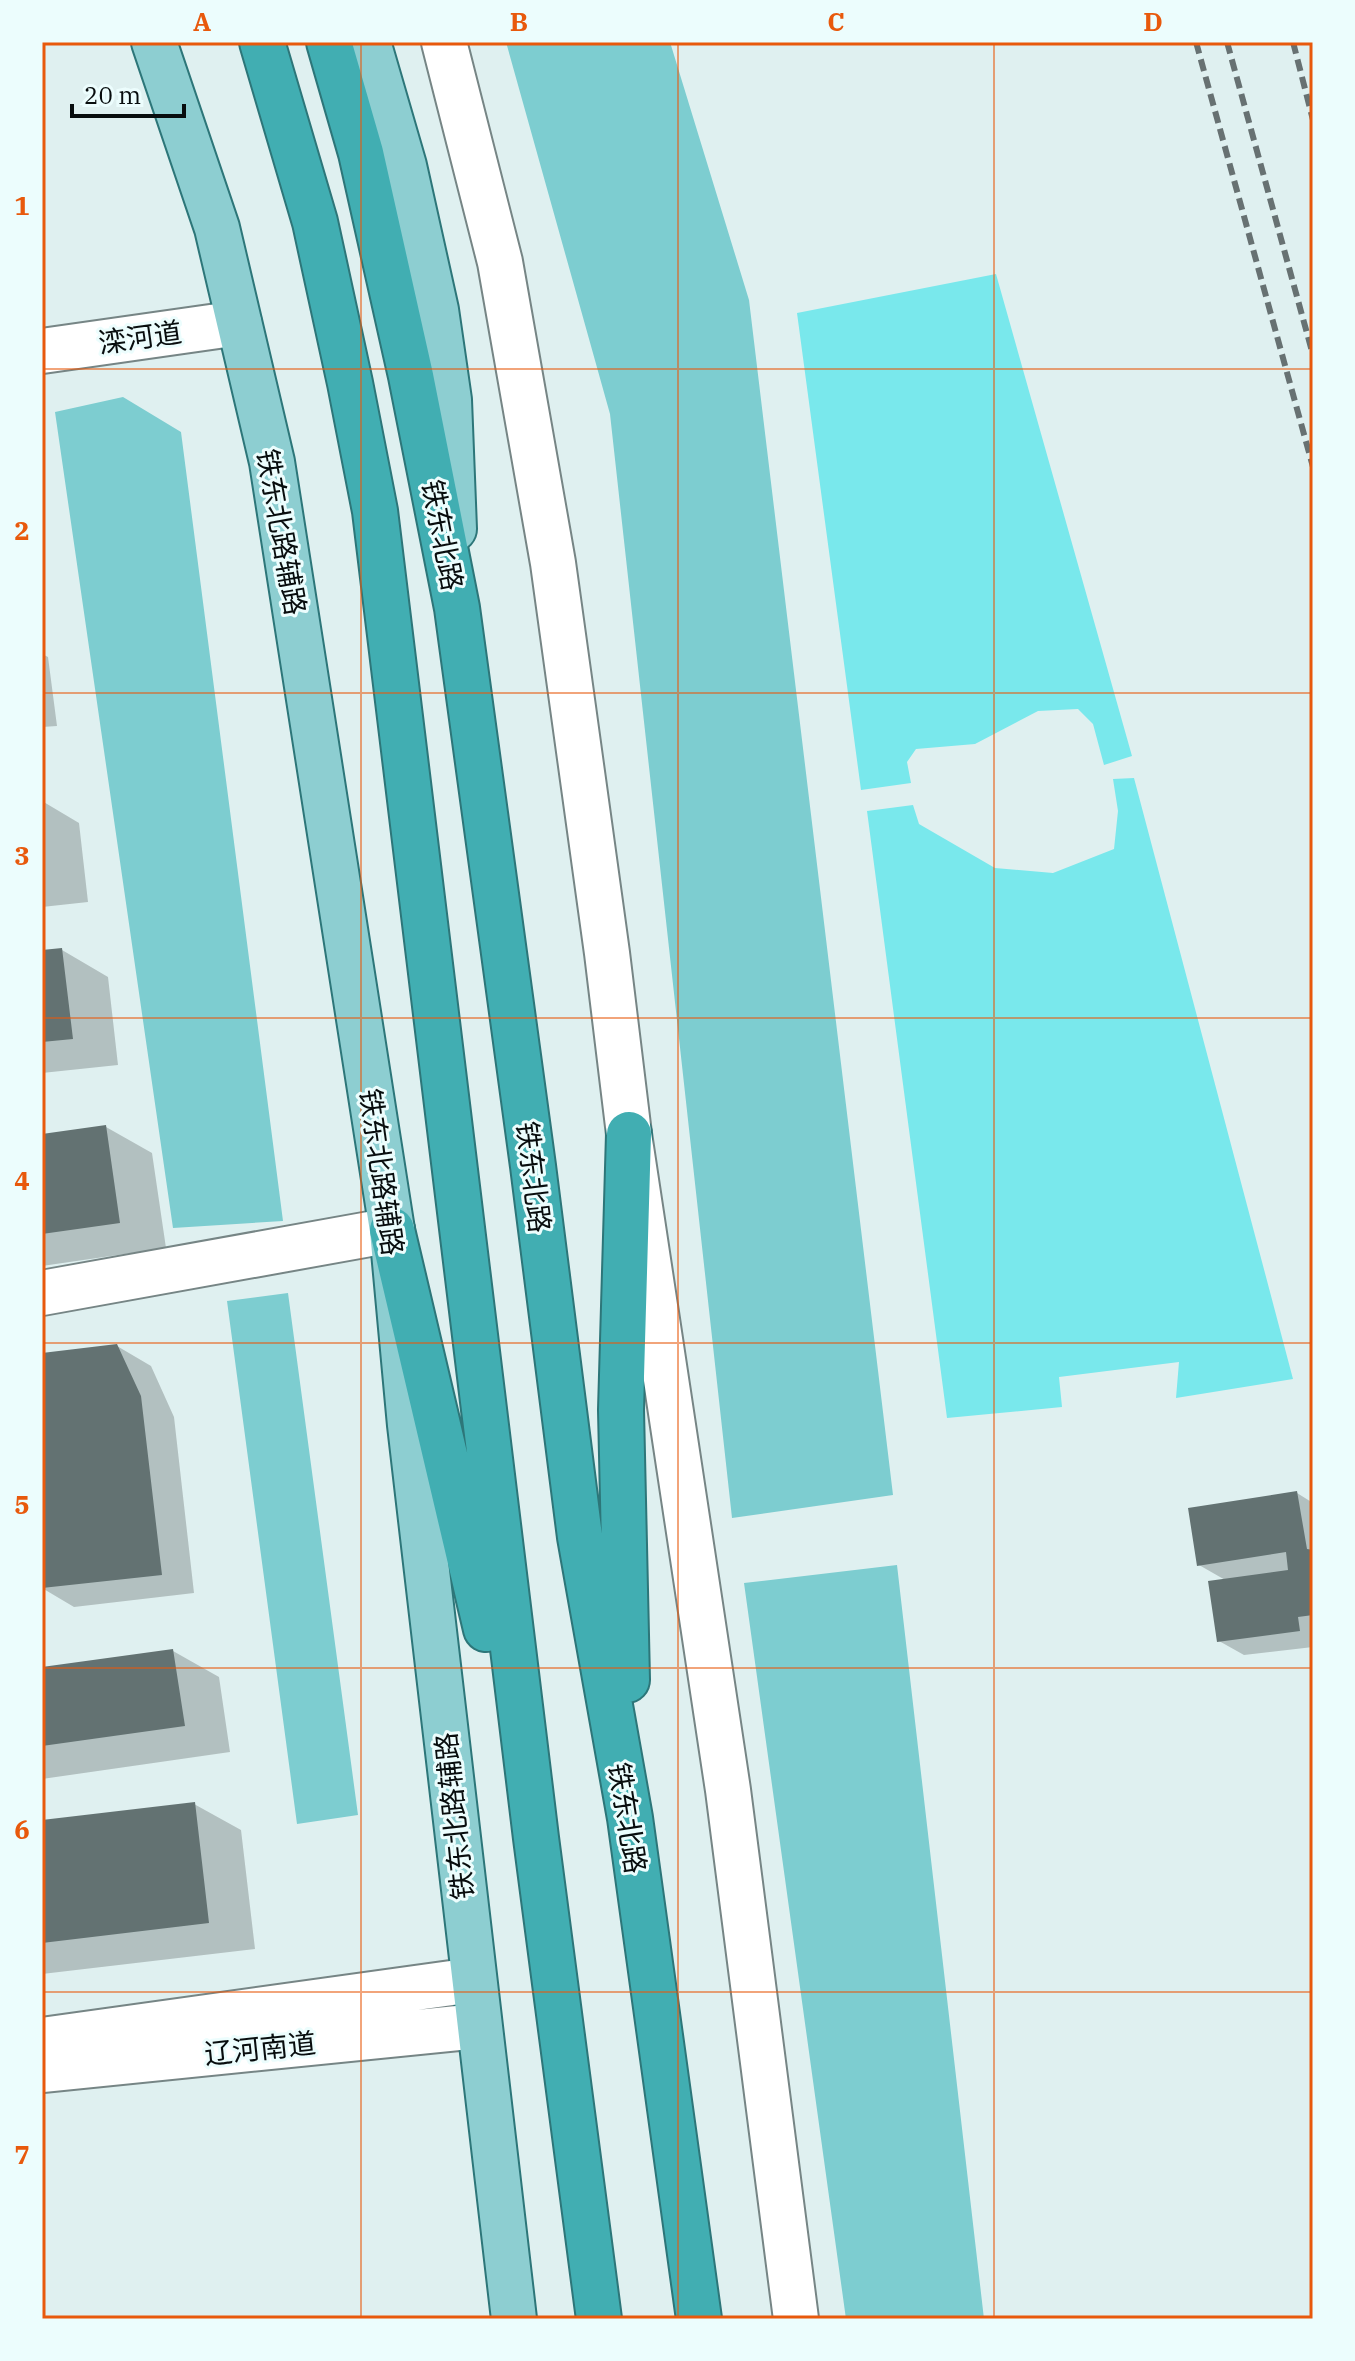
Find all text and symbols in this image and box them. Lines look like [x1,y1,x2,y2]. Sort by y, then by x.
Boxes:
text: A [193,4,211,38]
text: B [510,4,528,38]
text: C [827,4,845,38]
text: D [1143,4,1163,38]
scale bar [72,68,184,118]
text: 20 m [84,79,141,111]
text: 1 [14,188,30,222]
street label: 滦河道 [96,313,184,361]
street label: 铁东北路辅路 [249,446,315,618]
street label: 铁东北路 [414,476,472,594]
text: 2 [14,513,30,547]
text: 3 [14,838,30,872]
street label: 铁东北路辅路 [352,1086,412,1258]
street label: 铁东北路 [509,1119,559,1235]
text: 4 [14,1163,30,1197]
text: 5 [14,1487,30,1521]
street label: 铁东北路辅路 [427,1731,481,1901]
street label: 铁东北路 [601,1760,655,1876]
text: 6 [14,1812,30,1846]
street label: 辽河南道 [202,2024,318,2072]
text: 7 [14,2137,30,2171]

